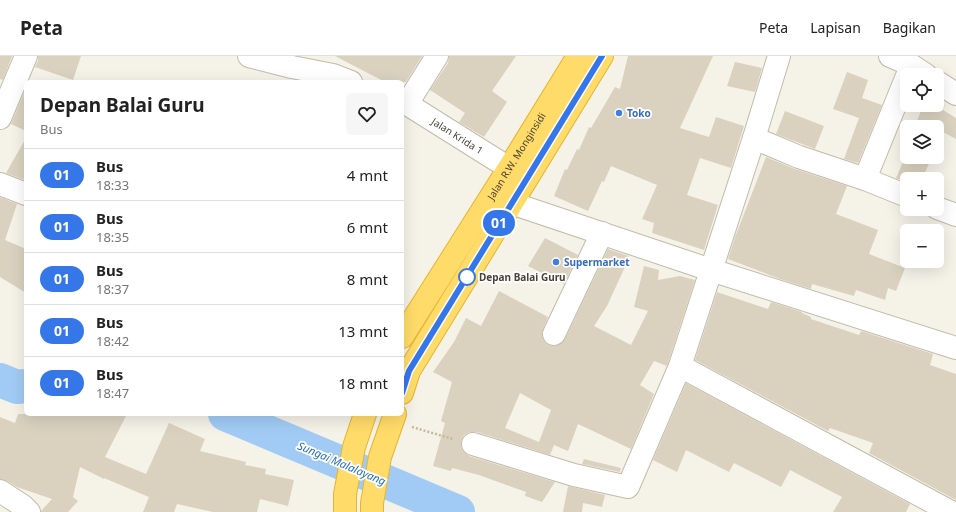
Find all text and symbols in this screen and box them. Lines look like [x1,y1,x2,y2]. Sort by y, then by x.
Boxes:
text: Peta [20,15,63,41]
text: Peta [759,18,788,37]
text: Lapisan [810,18,861,37]
text: Bagikan [883,18,936,37]
map controls [900,68,944,268]
button: locate [900,68,944,112]
text: Depan Balai Guru [40,92,205,118]
button: heart [346,93,388,135]
place label: Toko [627,106,651,120]
marker: Toko [614,108,624,118]
street label: Jalan R.W. Monginsidi [483,110,549,203]
street label: Jalan Krida 1 [428,114,486,157]
text: Bus [40,120,63,138]
button: layers [900,120,944,164]
text: Bus [96,156,123,176]
text: 01 [54,165,70,184]
text: 4 mnt [347,165,388,185]
button: + [900,172,944,216]
text: 18:33 [96,176,129,194]
text: Bus [96,208,123,228]
line badge: 01 [481,210,517,236]
text: 01 [491,213,507,232]
text: 01 [54,217,70,236]
text: 6 mnt [347,217,388,237]
button: − [900,224,944,268]
text: 18:35 [96,228,129,246]
place label: Supermarket [564,255,630,269]
marker: Supermarket [551,257,561,267]
text: Bus [96,260,123,280]
marker: Depan Balai Guru [458,268,476,286]
text: 01 [54,269,70,288]
text: 8 mnt [347,269,388,289]
place label: Depan Balai Guru [479,270,566,284]
text: 18:37 [96,280,129,298]
text: Bus [96,312,123,332]
text: 01 [54,321,70,340]
text: 13 mnt [338,321,388,341]
text: 18:42 [96,332,129,350]
text: Bus [96,364,123,384]
text: 01 [54,373,70,392]
text: 18 mnt [338,373,388,393]
text: 18:47 [96,384,129,402]
water label: Sungai Malalayang [296,438,389,489]

